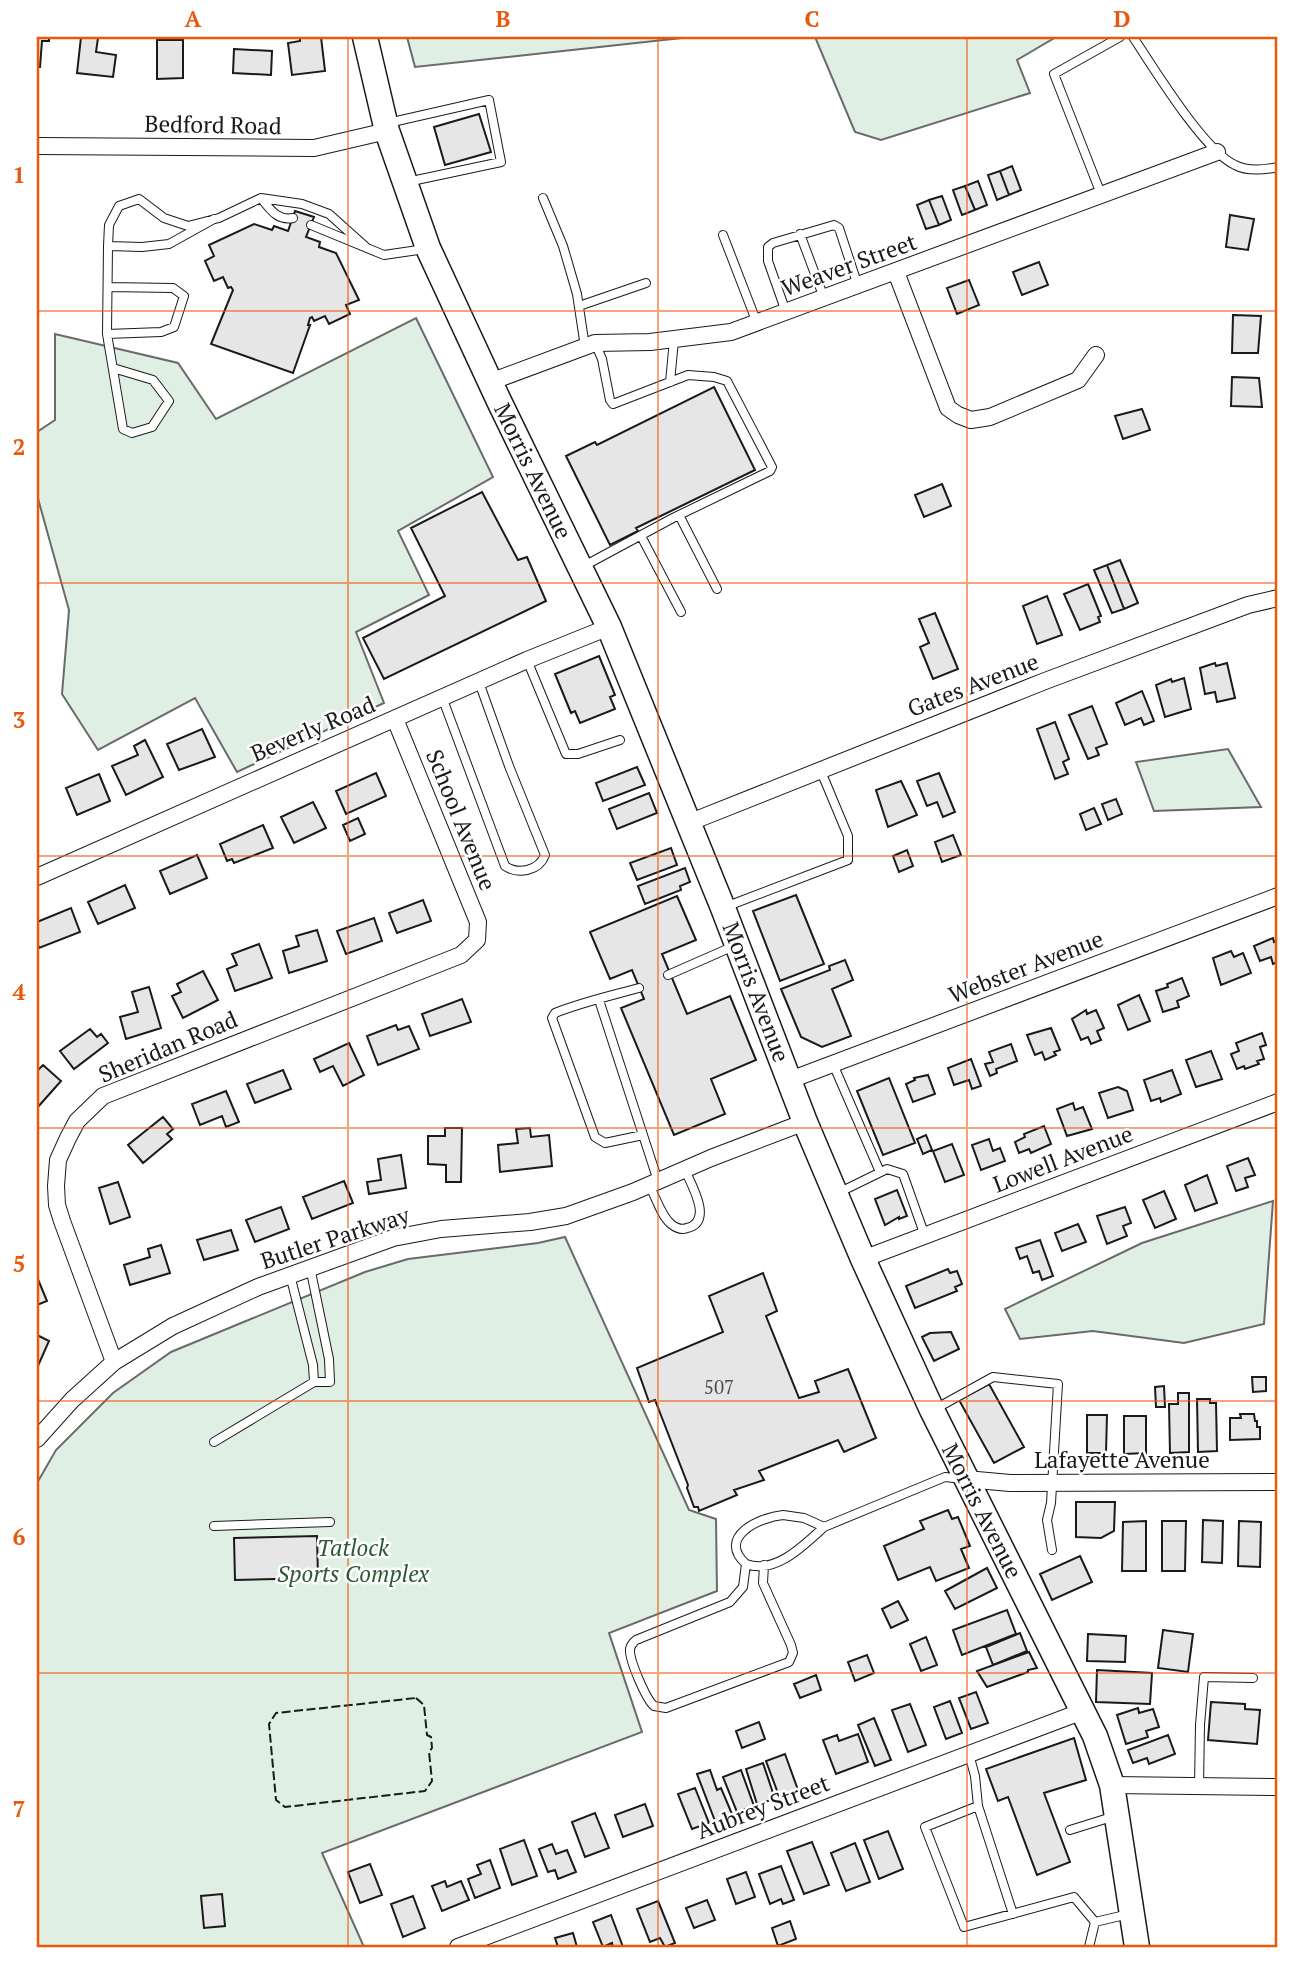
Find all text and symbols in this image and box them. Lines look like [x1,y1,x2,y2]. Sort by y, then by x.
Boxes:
text: A [185,3,202,34]
text: B [496,3,511,34]
text: C [805,3,820,34]
text: D [1114,3,1131,34]
street label: Bedford Road [144,108,282,141]
text: 1 [13,159,26,190]
street label: Weaver Street [777,226,921,303]
street label: Morris Avenue [487,398,580,544]
text: 2 [13,431,26,462]
street label: Gates Avenue [903,645,1043,724]
street label: Beverly Road [246,688,380,769]
text: 3 [13,704,26,735]
street label: School Avenue [419,745,504,895]
street label: Morris Avenue [716,917,797,1066]
street label: Webster Avenue [944,923,1108,1010]
text: 4 [13,976,26,1007]
street label: Sheridan Road [94,1003,242,1090]
street label: Lowell Avenue [988,1118,1137,1199]
street label: Butler Parkway [256,1199,414,1276]
text: 5 [13,1248,26,1279]
house number: 507 [704,1374,734,1399]
street label: Morris Avenue [935,1438,1030,1584]
street label: Lafayette Avenue [1034,1444,1210,1475]
text: 6 [13,1521,26,1552]
park label: Tatlock Sports Complex [277,1532,430,1589]
street label: Aubrey Street [692,1767,834,1846]
text: 7 [13,1793,26,1824]

